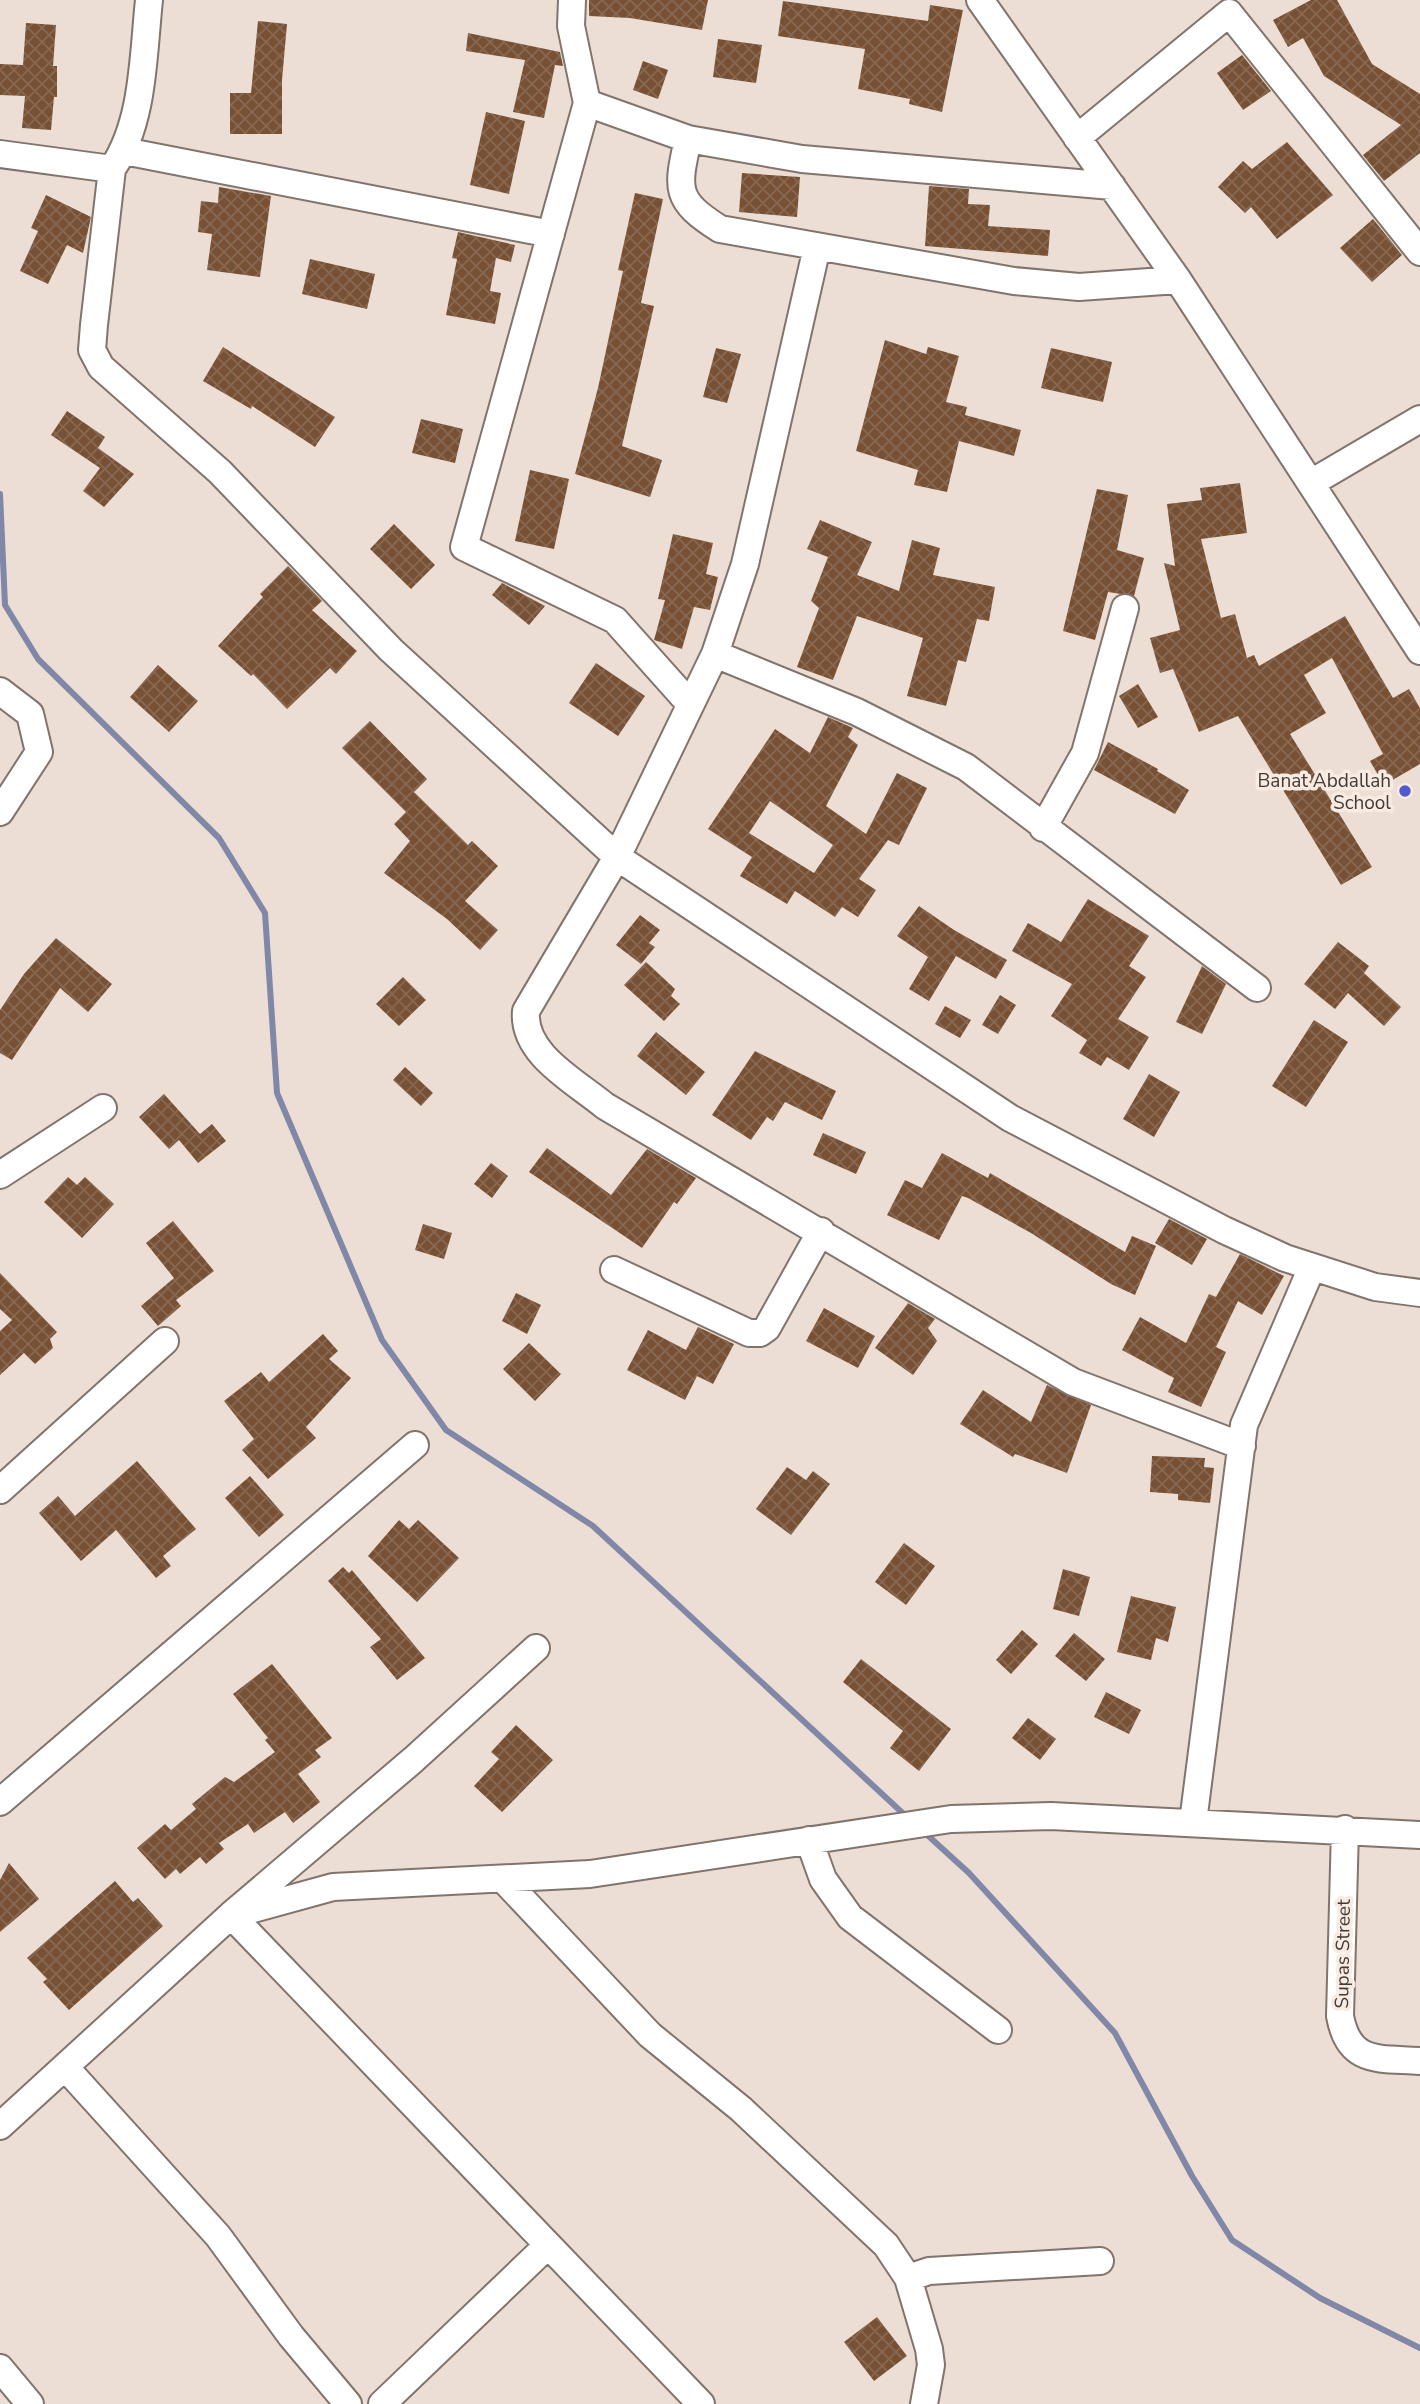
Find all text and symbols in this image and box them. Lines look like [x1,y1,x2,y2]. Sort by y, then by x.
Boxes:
place label: Banat Abdallah School [1258,768,1391,816]
marker: Banat Abdallah School [1397,783,1413,799]
street label: Supas Street [1329,1899,1357,2009]

